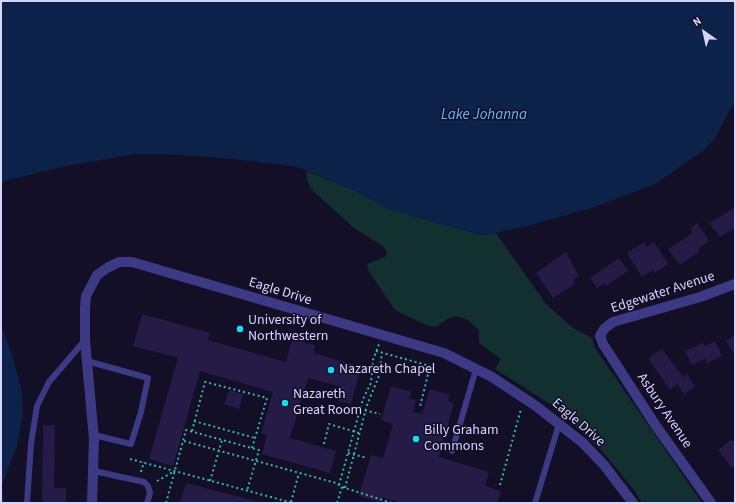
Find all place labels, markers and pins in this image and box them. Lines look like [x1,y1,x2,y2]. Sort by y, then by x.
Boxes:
place label: University of Northwestern [248,313,328,346]
marker: University of Northwestern [235,324,245,334]
place label: Nazareth Chapel [339,362,435,378]
marker: Nazareth Chapel [326,365,336,375]
place label: Nazareth Great Room [293,387,362,420]
marker: Nazareth Great Room [280,398,290,408]
place label: Billy Graham Commons [424,423,499,456]
marker: Billy Graham Commons [411,434,421,444]

